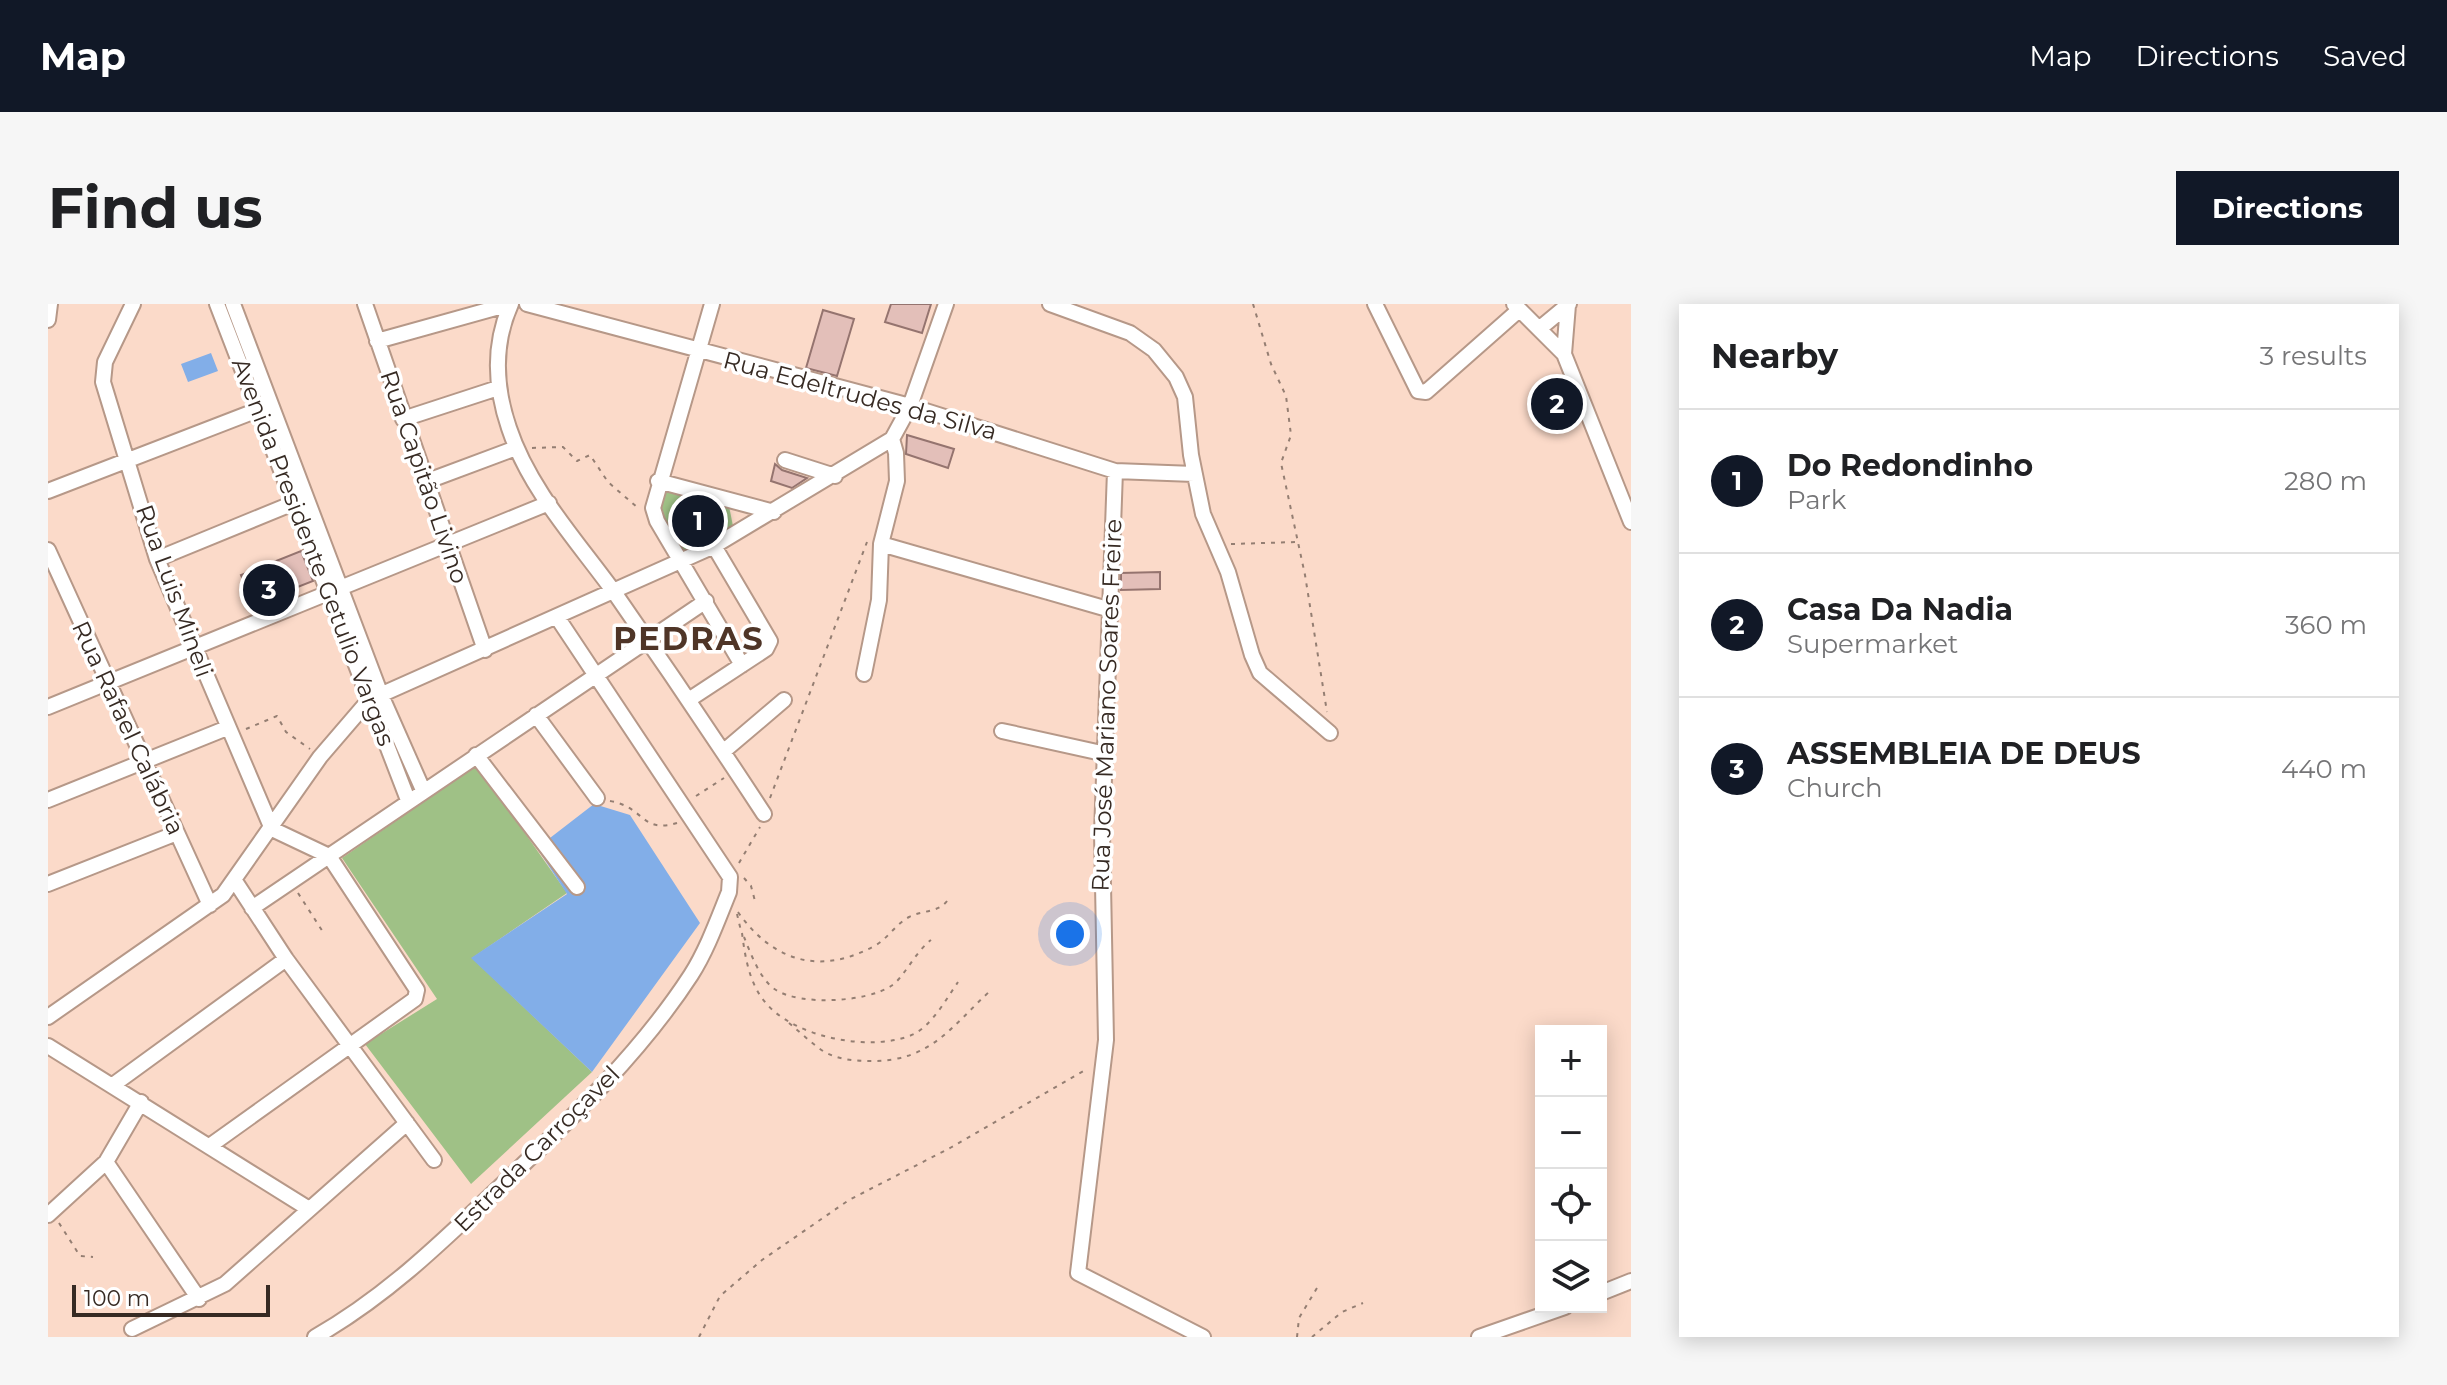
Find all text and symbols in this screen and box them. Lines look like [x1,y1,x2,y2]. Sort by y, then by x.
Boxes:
text: Map [40,33,126,80]
text: Map [2029,39,2091,73]
text: Directions [2135,39,2279,73]
text: Saved [2323,39,2407,73]
button: Directions [2176,171,2399,245]
text: Find us [48,174,262,242]
text: Nearby [1711,335,1838,377]
text: 3 results [2260,340,2367,372]
street label: Rua Edeltrudes da Silva [720,345,1000,446]
street label: Avenida Presidente Getulio Vargas [226,354,401,750]
street label: Rua Capitão Livino [374,366,475,587]
pin: 2 [1531,374,1583,434]
text: Do Redondinho [1787,447,2033,484]
text: 1 [1732,465,1742,497]
text: 280 m [2284,465,2367,497]
text: Park [1787,484,1846,516]
pin: 1 [672,491,724,551]
street label: Rua Luis Mineli [130,501,219,681]
street label: Rua José Mariano Soares Freire [1086,518,1127,892]
pin: 3 [243,560,295,620]
text: Casa Da Nadia [1787,591,2013,628]
text: 2 [1729,609,1745,641]
text: 360 m [2285,609,2367,641]
street label: Rua Rafael Calábria [66,616,191,839]
district label: PEDRAS [613,619,765,658]
text: Supermarket [1787,628,1958,660]
text: ASSEMBLEIA DE DEUS [1787,735,2141,772]
text: 3 [1729,753,1745,785]
text: 440 m [2281,753,2367,785]
text: Church [1787,772,1883,804]
your location [1050,914,1090,954]
map controls [1535,1025,1607,1313]
button: + [1535,1025,1607,1097]
street label: Estrada Carroçavel [448,1060,626,1238]
button: − [1535,1097,1607,1169]
button: locate [1535,1169,1607,1241]
button: layers [1535,1241,1607,1313]
scale bar [72,1281,270,1317]
text: 100 m [84,1285,150,1312]

